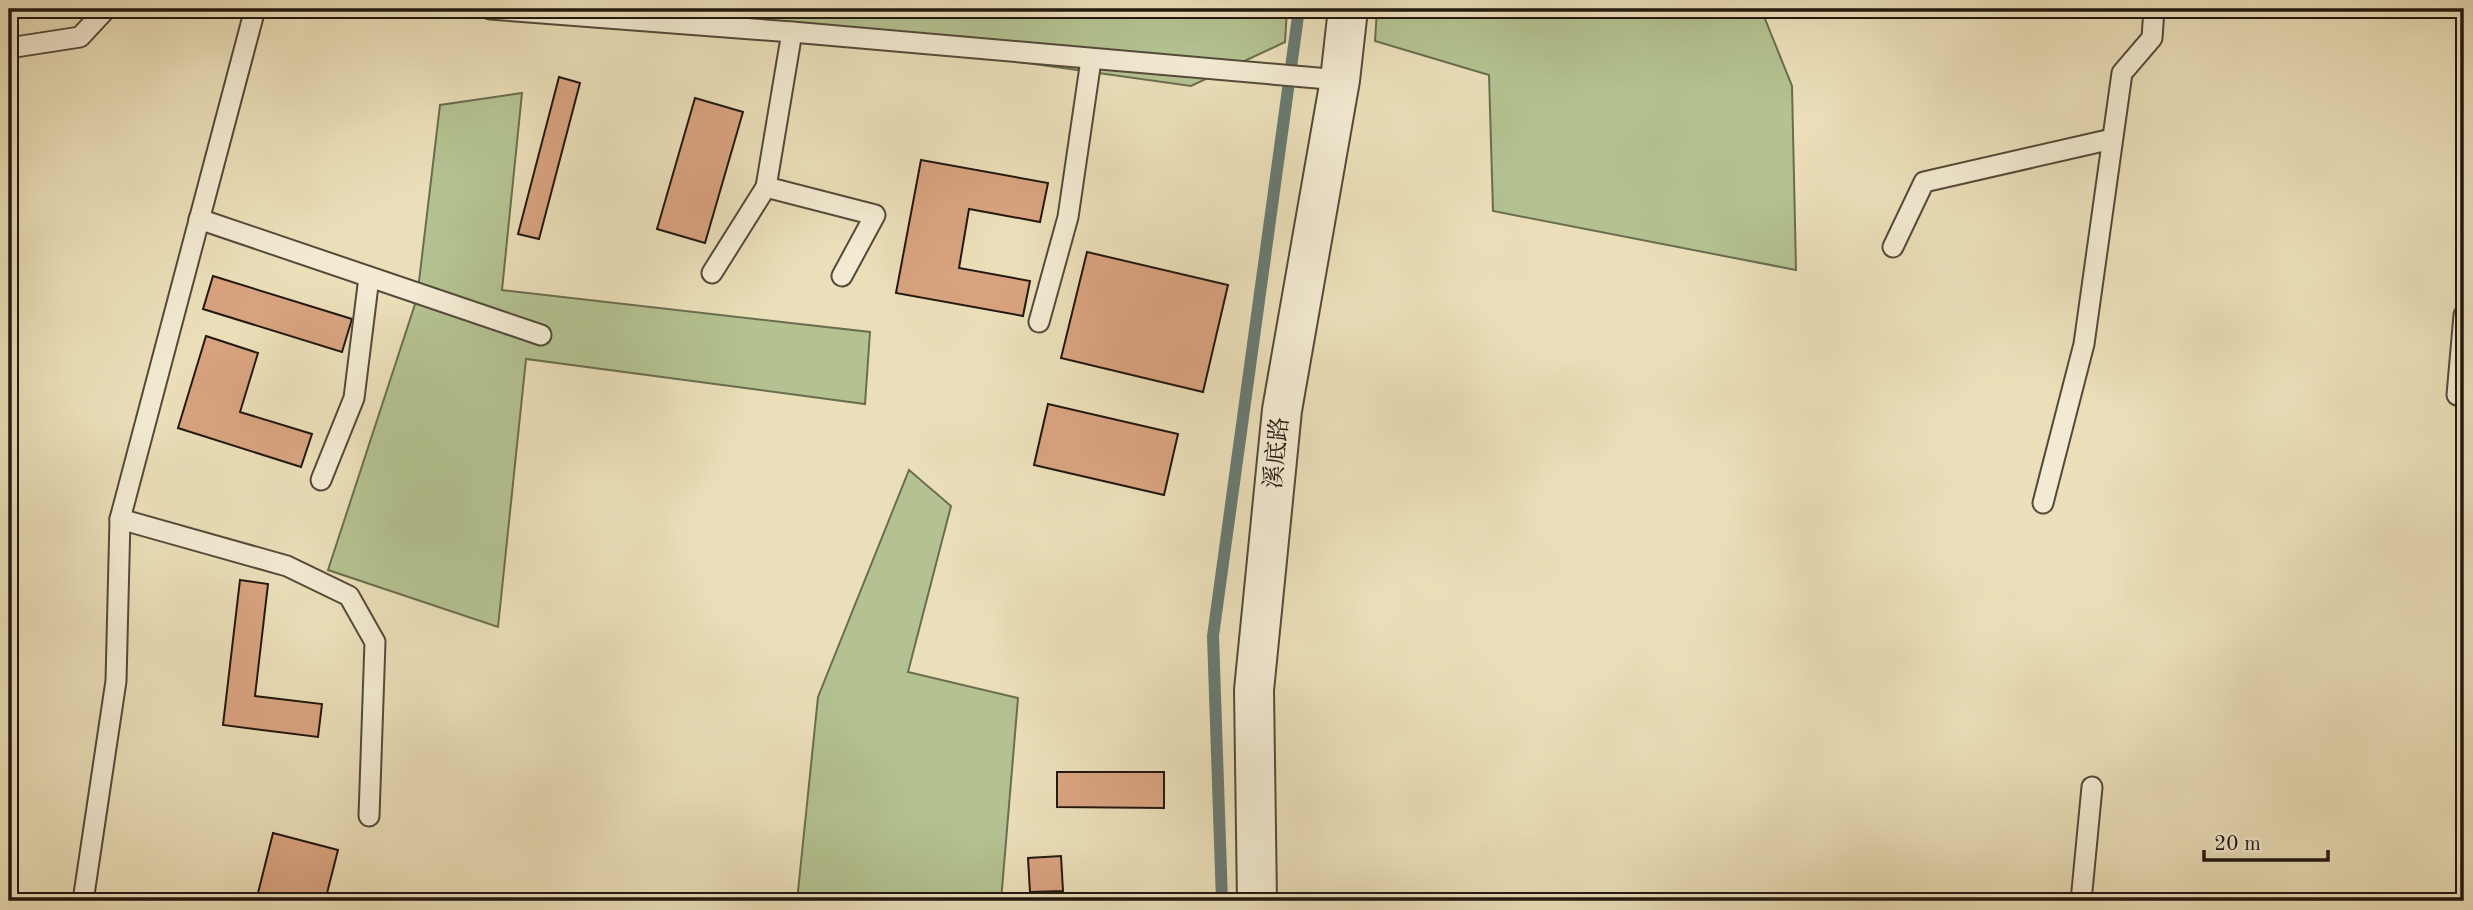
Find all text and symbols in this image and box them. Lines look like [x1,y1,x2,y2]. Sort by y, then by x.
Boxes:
street label: 溪底路 [1259,416,1294,490]
scale bar [2204,819,2328,863]
text: 20 m [2214,834,2261,855]

